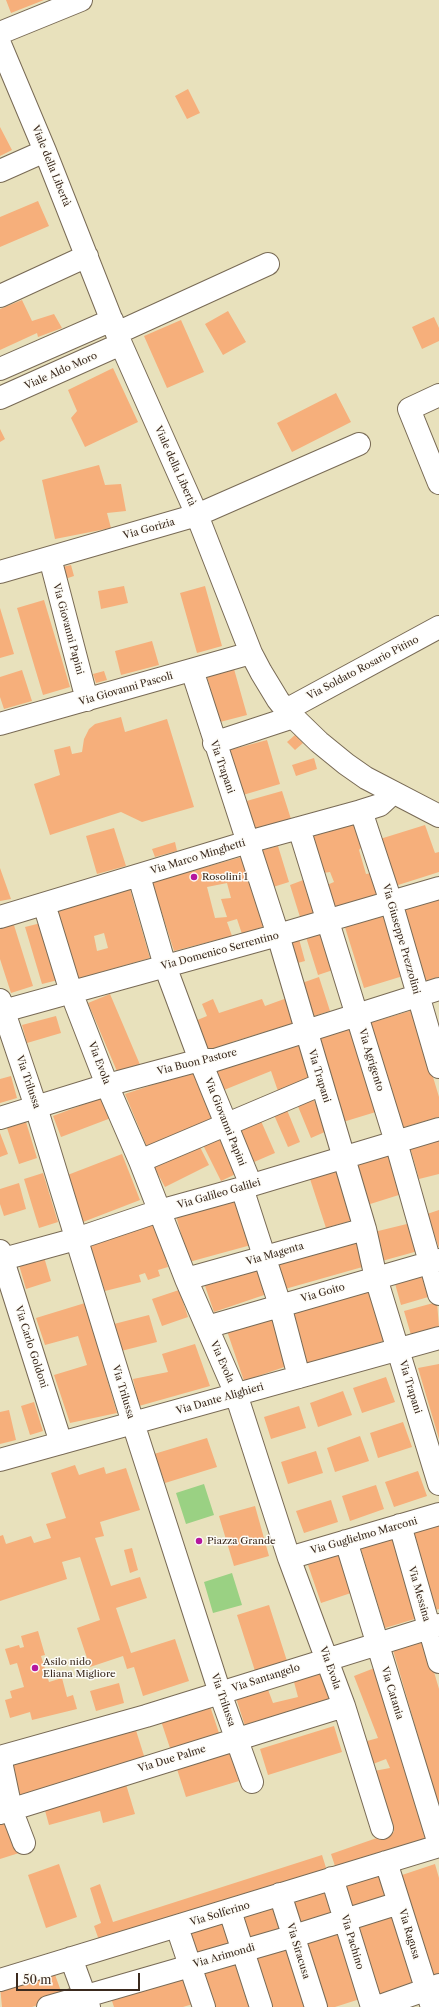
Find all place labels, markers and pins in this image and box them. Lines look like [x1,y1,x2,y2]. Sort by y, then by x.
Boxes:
place label: Rosolini 1 [202,871,248,883]
marker: Rosolini 1 [189,872,199,882]
place label: Piazza Grande [207,1535,276,1547]
marker: Piazza Grande [194,1536,204,1546]
place label: Asilo nido Eliana Migliore [43,1656,116,1680]
marker: Asilo nido Eliana Migliore [30,1663,40,1673]

